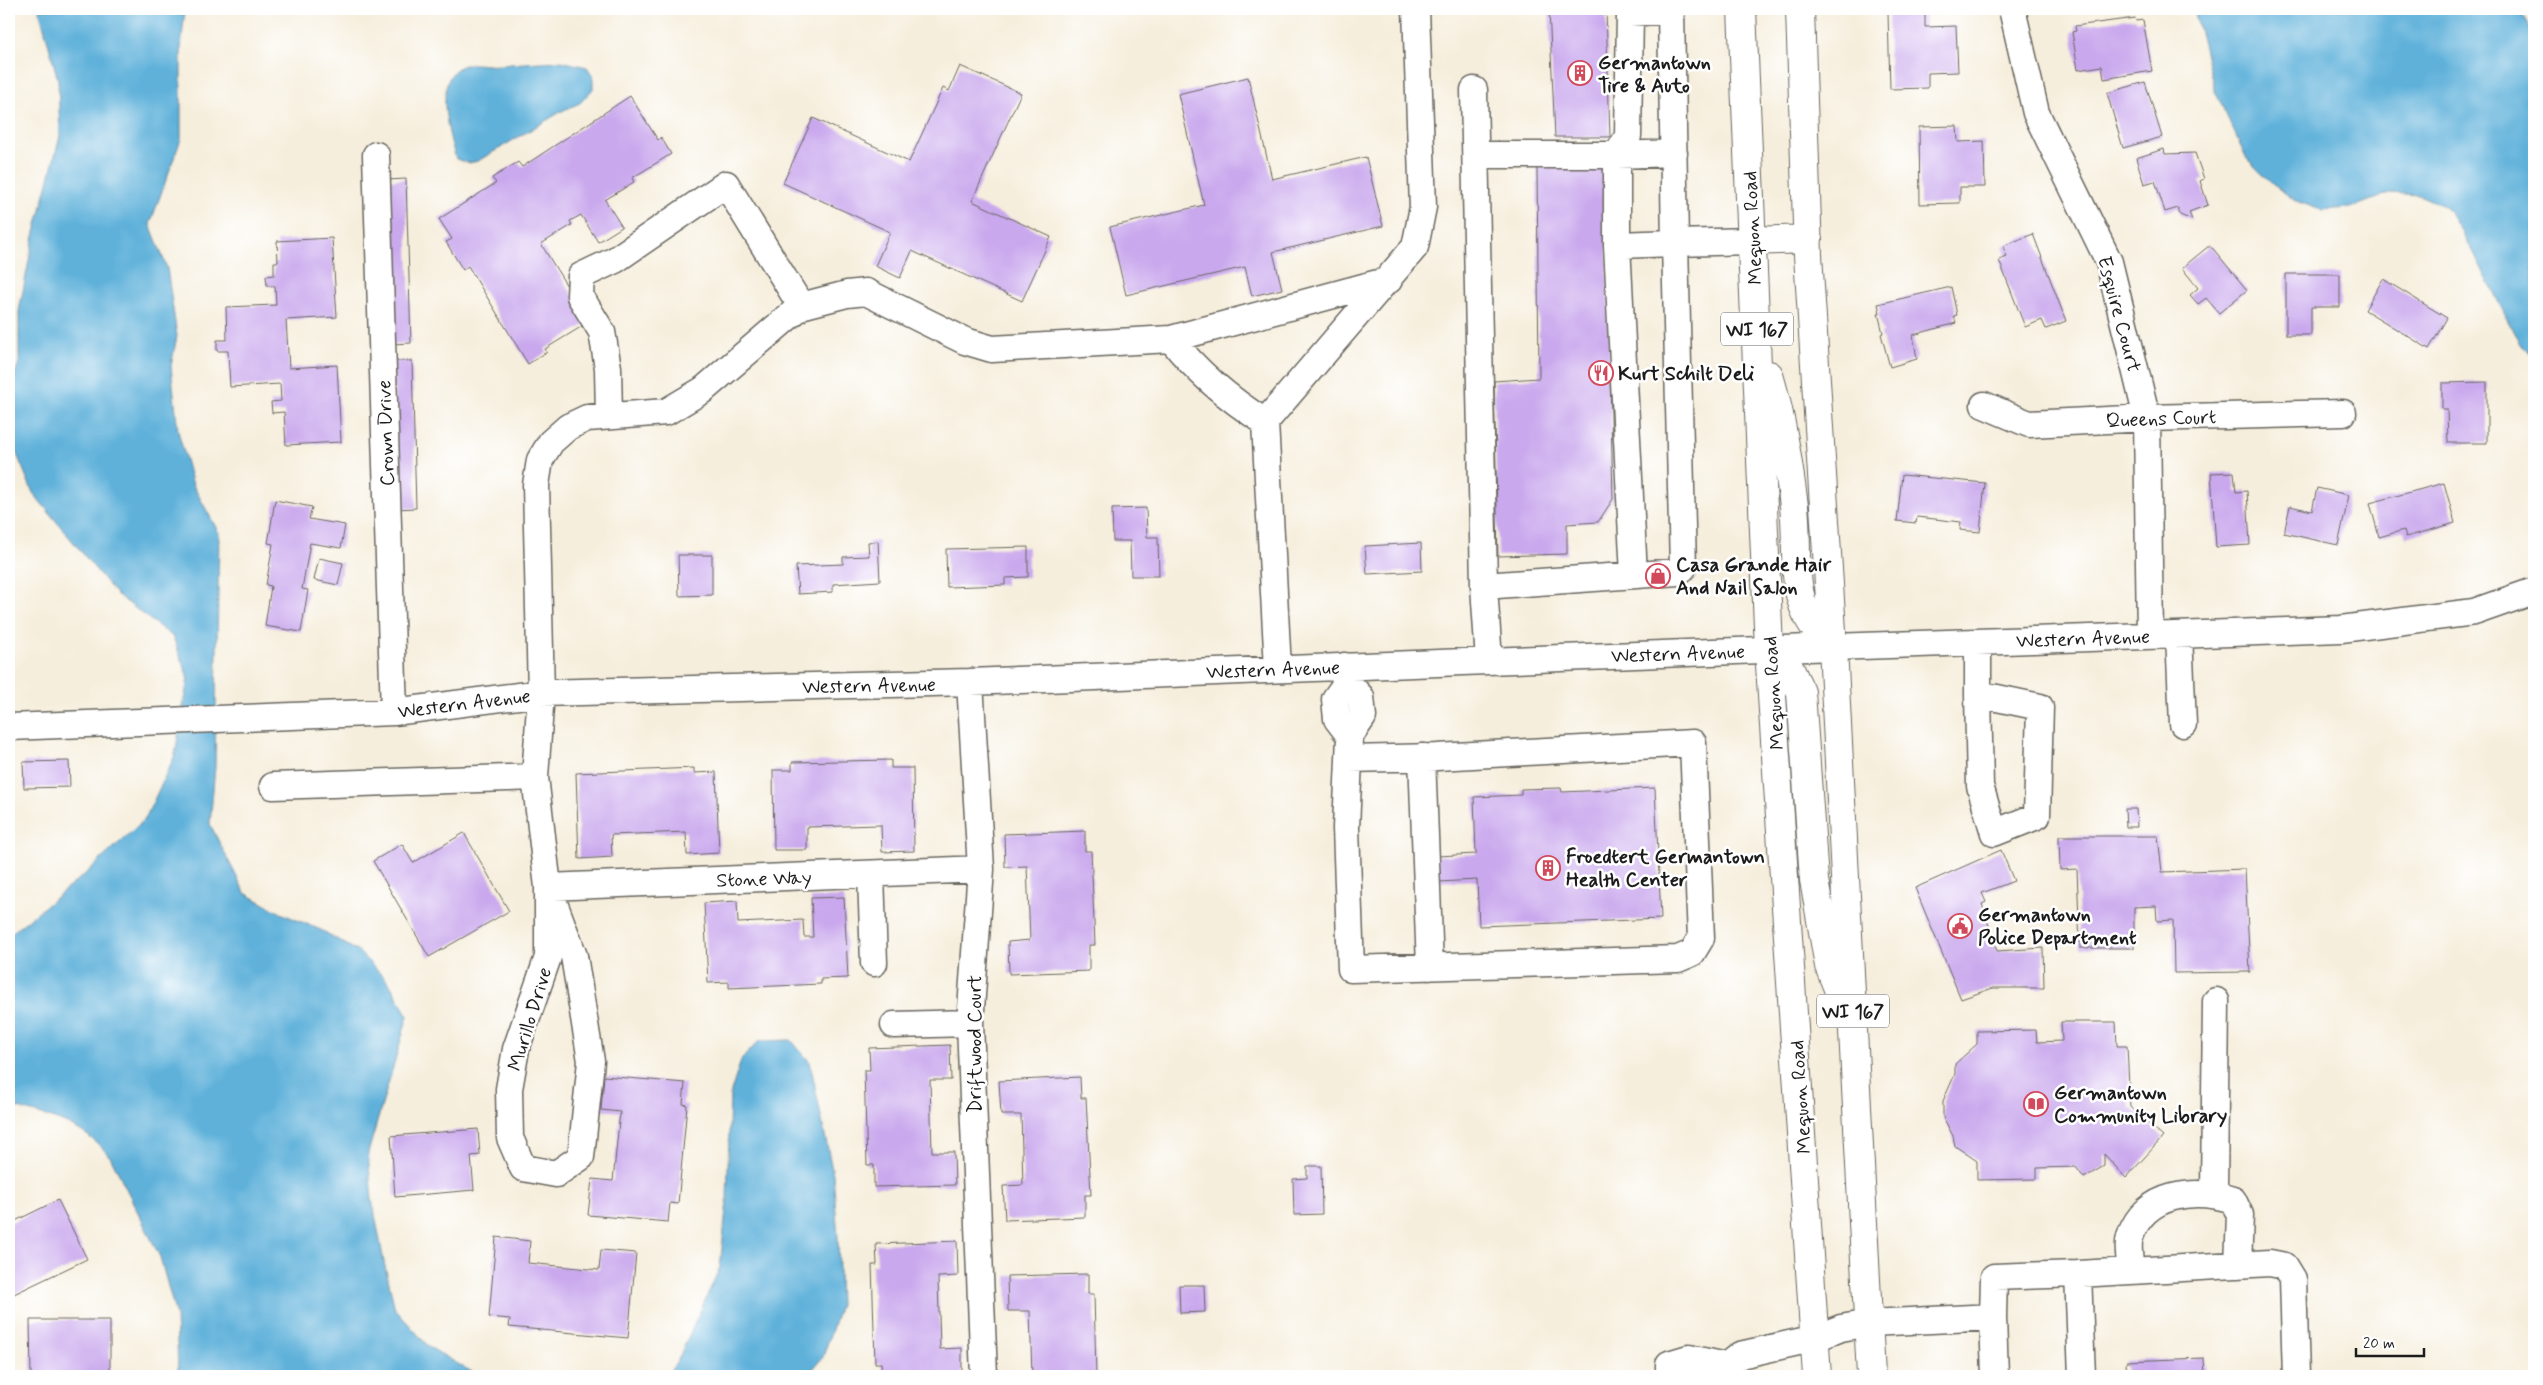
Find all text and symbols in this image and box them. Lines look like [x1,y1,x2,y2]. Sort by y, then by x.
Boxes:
place label: Germantown Tire & Auto [1598,50,1711,100]
building icon: Germantown Tire & Auto [1567,60,1593,86]
street label: Mequon Road [1737,170,1770,286]
street label: Esquire Court [2090,253,2147,375]
road number: WI 167 [1721,312,1793,346]
restaurant icon: Kurt Schilt Deli [1588,360,1614,386]
place label: Kurt Schilt Deli [1618,361,1754,388]
street label: Crown Drive [371,379,402,487]
street label: Queens Court [2105,404,2217,435]
place label: Casa Grande Hair And Nail Salon [1676,552,1832,602]
shop icon: Casa Grande Hair And Nail Salon [1645,563,1671,589]
street label: Western Avenue [2016,624,2150,655]
street label: Mequon Road [1757,635,1792,751]
street label: Western Avenue [1611,639,1745,670]
street label: Western Avenue [1206,655,1340,686]
street label: Western Avenue [802,672,936,701]
street label: Western Avenue [396,683,532,726]
place label: Froedtert Germantown Health Center [1566,844,1765,894]
building icon: Froedtert Germantown Health Center [1535,855,1561,881]
street label: Stone Way [716,864,812,895]
place label: Germantown Police Department [1978,902,2137,952]
public building icon: Germantown Police Department [1947,913,1973,939]
street label: Murillo Drive [502,964,559,1075]
street label: Driftwood Court [962,975,989,1113]
road number: WI 167 [1817,994,1889,1028]
street label: Mequon Road [1784,1039,1819,1155]
place label: Germantown Community Library [2054,1080,2227,1130]
library icon: Germantown Community Library [2023,1091,2049,1117]
scale bar [2356,1325,2423,1357]
text: 20 m [2363,1334,2395,1354]

